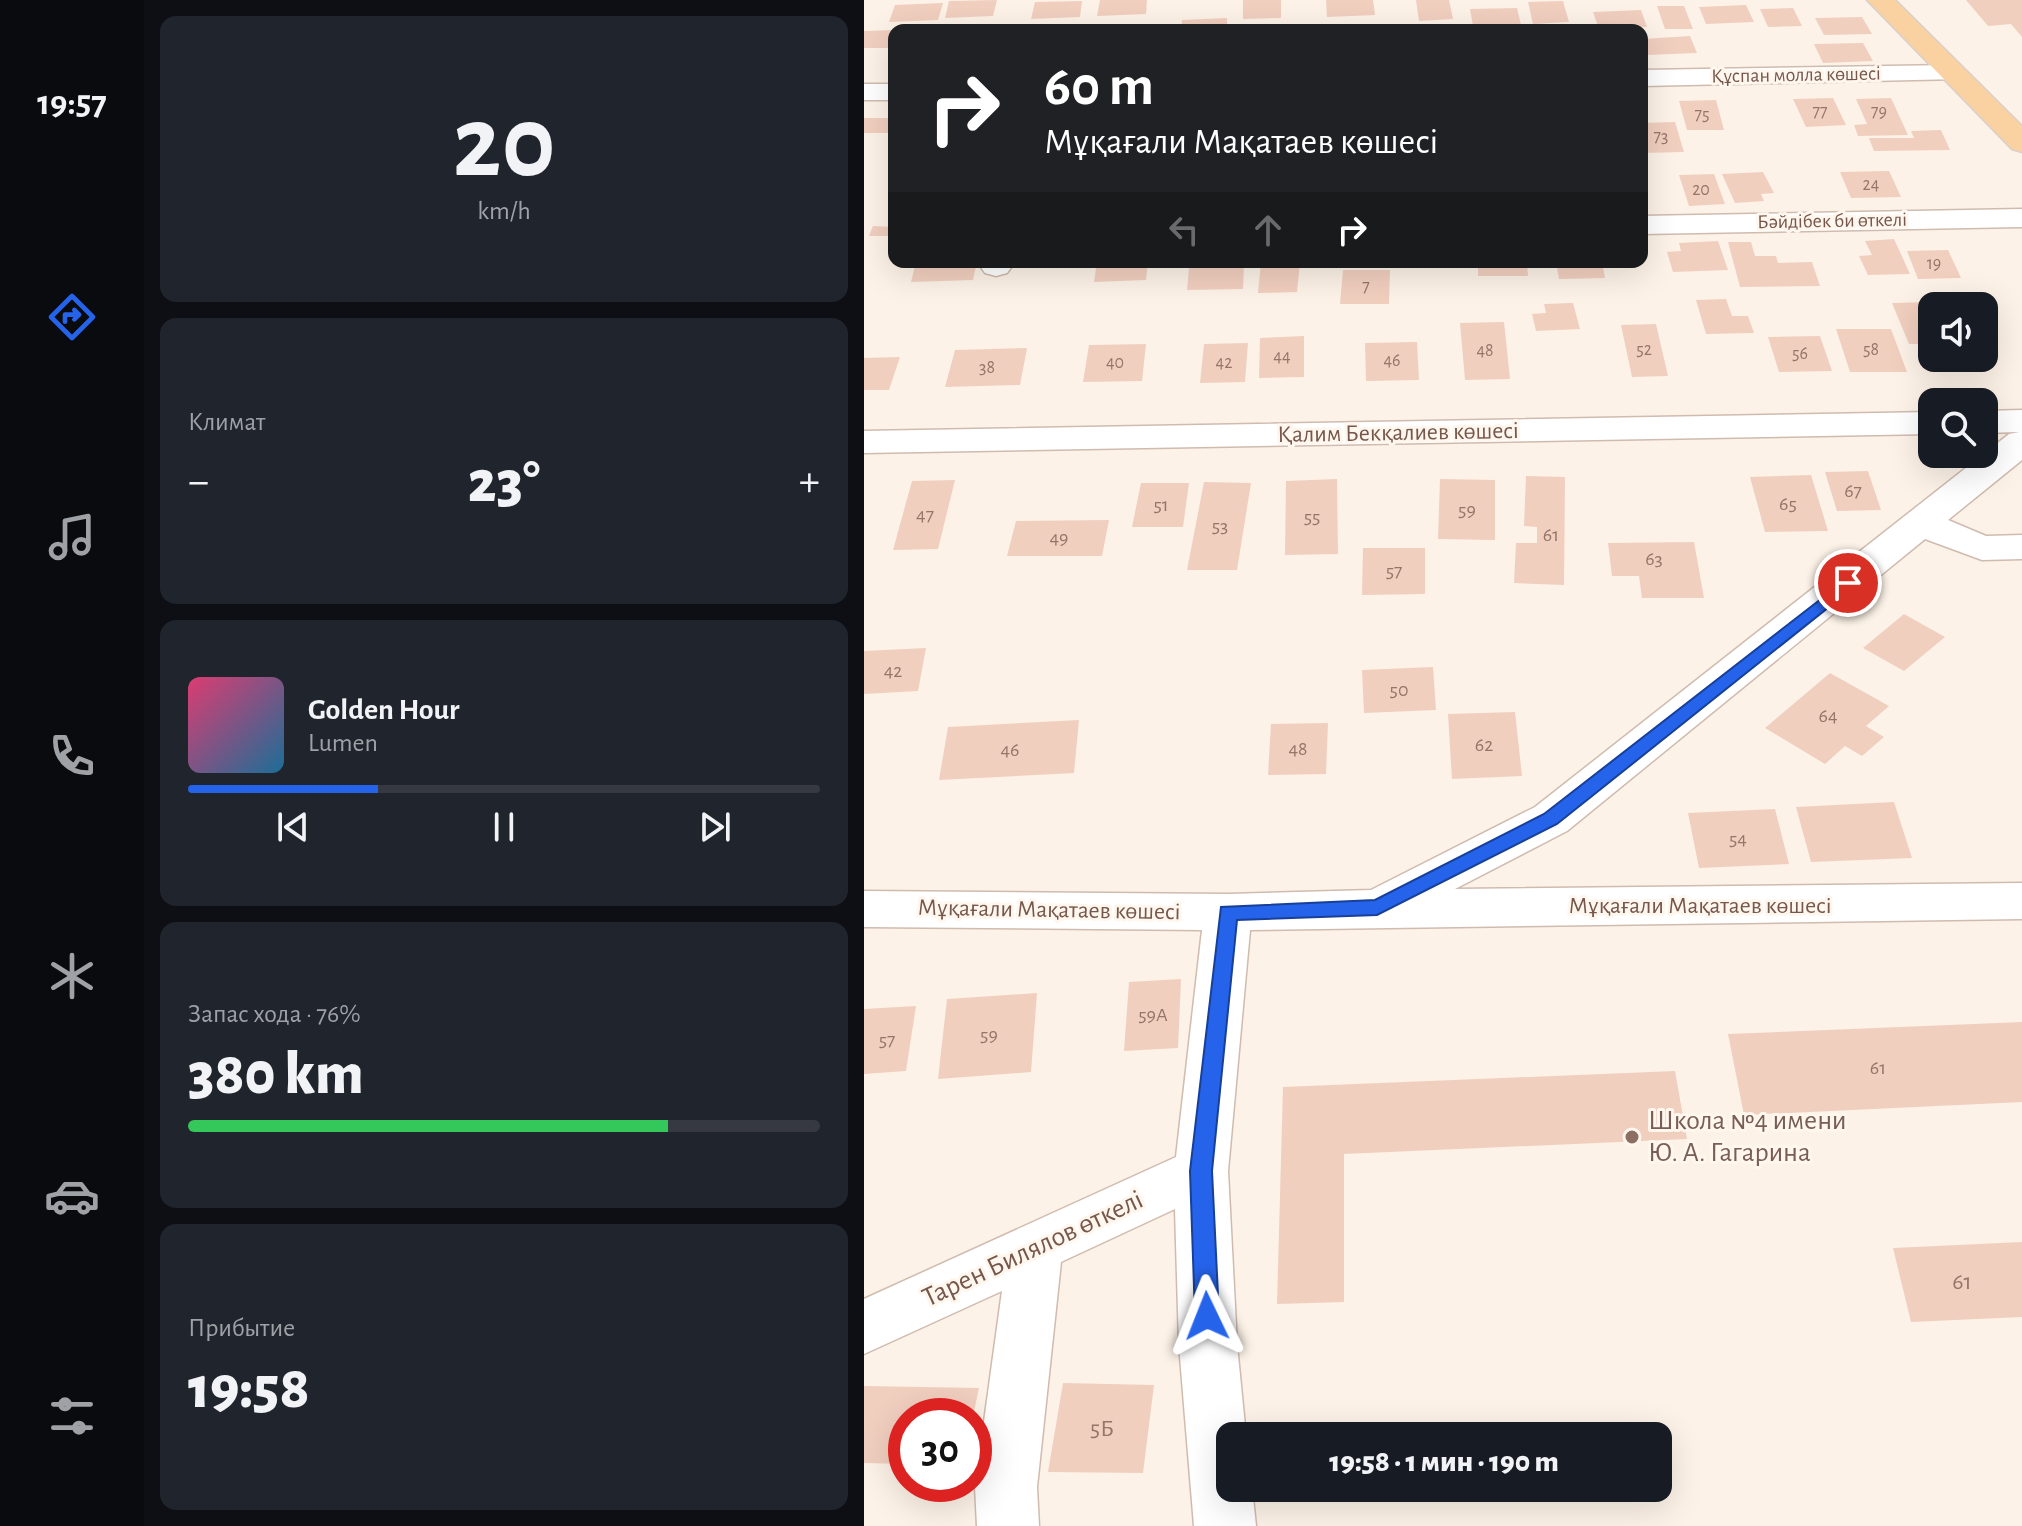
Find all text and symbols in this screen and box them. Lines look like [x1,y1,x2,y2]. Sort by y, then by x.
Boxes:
icon: right [912,56,1016,160]
text: 60 m [1044,59,1154,115]
street label: Құспан молла көшесі [1711,64,1881,86]
text: 19:57 [37,85,107,121]
text: 20 [452,92,556,196]
house number: 77 [1812,103,1828,121]
house number: 79 [1871,103,1887,121]
house number: 75 [1694,106,1710,124]
text: Мұқағали Мақатаев көшесі [1044,124,1438,160]
house number: 73 [1654,128,1668,146]
house number: 24 [1863,176,1880,194]
house number: 20 [1692,181,1710,199]
text: km/h [477,198,531,224]
icon: left [1162,208,1206,252]
icon: ahead [1246,208,1290,252]
icon: right [1330,208,1374,252]
street label: Бәйдібек би өткелі [1757,210,1907,232]
house number: 19 [1927,255,1941,273]
house number: 7 [1362,278,1370,296]
icon: directions [44,289,100,345]
map controls [1918,292,1998,468]
button: sound [1918,292,1998,372]
house number: 52 [1636,341,1652,359]
house number: 58 [1863,341,1879,359]
house number: 48 [1476,342,1494,360]
house number: 56 [1792,345,1808,363]
house number: 44 [1273,348,1291,366]
house number: 46 [1383,352,1401,370]
house number: 40 [1106,354,1124,372]
house number: 42 [1216,354,1232,372]
house number: 38 [979,359,995,377]
button: search [1918,388,1998,468]
text: Климат [188,409,265,435]
street label: Қалим Бекқалиев көшесі [1277,419,1519,447]
text: 23° [468,453,540,513]
text: − [188,460,209,504]
text: + [799,460,820,504]
house number: 67 [1844,481,1862,501]
house number: 65 [1779,494,1797,514]
house number: 51 [1153,495,1169,515]
house number: 59 [1458,500,1476,520]
house number: 47 [916,505,934,525]
house number: 55 [1304,507,1320,527]
icon: music [44,509,100,565]
house number: 53 [1212,516,1228,536]
house number: 61 [1543,525,1559,545]
house number: 49 [1049,528,1069,548]
house number: 63 [1645,549,1663,569]
pin [1814,549,1882,617]
house number: 57 [1386,561,1402,581]
icon: arrive [1826,561,1870,605]
house number: 42 [884,661,902,681]
house number: 50 [1390,680,1408,700]
text: Golden Hour [308,695,460,725]
house number: 64 [1818,706,1838,726]
icon: phone [44,728,100,784]
text: Lumen [308,730,378,756]
house number: 62 [1475,735,1493,755]
house number: 48 [1288,739,1308,759]
house number: 46 [1000,740,1020,760]
icon: previous [271,805,315,849]
icon: pause [482,805,526,849]
icon: next [693,805,737,849]
house number: 54 [1729,829,1747,849]
street label: Мұқағали Мақатаев көшесі [1569,894,1831,918]
street label: Мұқағали Мақатаев көшесі [917,896,1181,924]
icon: climate [44,948,100,1004]
text: Запас хода · 76% [188,1001,361,1027]
house number: 59А [1138,1005,1168,1025]
house number: 59 [980,1025,998,1045]
house number: 57 [879,1030,895,1050]
text: 380 km [188,1045,364,1105]
house number: 61 [1870,1058,1886,1078]
place label: Школа №4 имени Ю. А. Гагарина [1648,1107,1847,1167]
marker: Школа №4 имени Ю. А. Гагарина [1623,1128,1641,1146]
icon: car [44,1168,100,1224]
street label: Тарен Билялов өткелі [918,1186,1148,1312]
house number: 61 [1952,1270,1972,1294]
position arrow [1165,1274,1249,1358]
text: Прибытие [188,1315,295,1341]
text: 19:58 [188,1359,310,1419]
icon: filters [44,1388,100,1444]
speed limit sign: 30 [888,1398,992,1502]
house number: 5Б [1090,1417,1114,1441]
text: 19:58 · 1 мин · 190 m [1329,1447,1559,1477]

